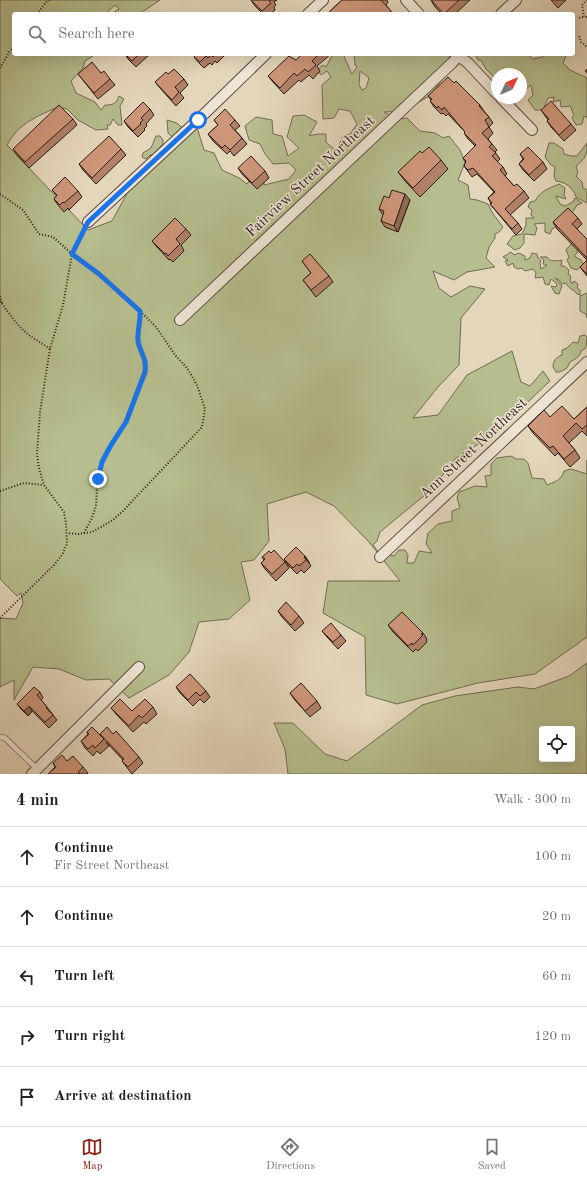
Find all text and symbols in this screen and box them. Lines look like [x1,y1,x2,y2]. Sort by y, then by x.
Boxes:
search box [12,12,575,56]
icon: search [26,23,48,45]
text: Search here [58,27,135,42]
north arrow [491,68,527,104]
route start [189,111,207,129]
street label: Fairview Street Northeast [244,114,378,241]
street label: Ann Street Northeast [418,396,530,502]
route end [89,470,107,488]
map controls [539,726,575,762]
button: locate [539,726,575,762]
text: 4 min [16,792,59,809]
text: Walk · 300 m [494,793,571,806]
text: Continue [54,841,113,856]
icon: ahead [16,846,38,868]
text: 100 m [534,850,571,863]
text: Fir Street Northeast [54,859,169,872]
icon: ahead [16,906,38,928]
text: Continue [54,909,113,924]
text: 20 m [542,910,571,923]
icon: left [16,966,38,988]
text: Turn left [54,969,114,984]
text: 60 m [542,970,571,983]
icon: right [16,1026,38,1048]
text: Turn right [54,1029,125,1044]
text: 120 m [534,1030,571,1043]
icon: arrive [16,1086,38,1108]
text: Arrive at destination [54,1089,192,1104]
tab: Map [81,1136,103,1174]
tab: Directions [266,1136,315,1174]
tab: Saved [478,1136,506,1174]

